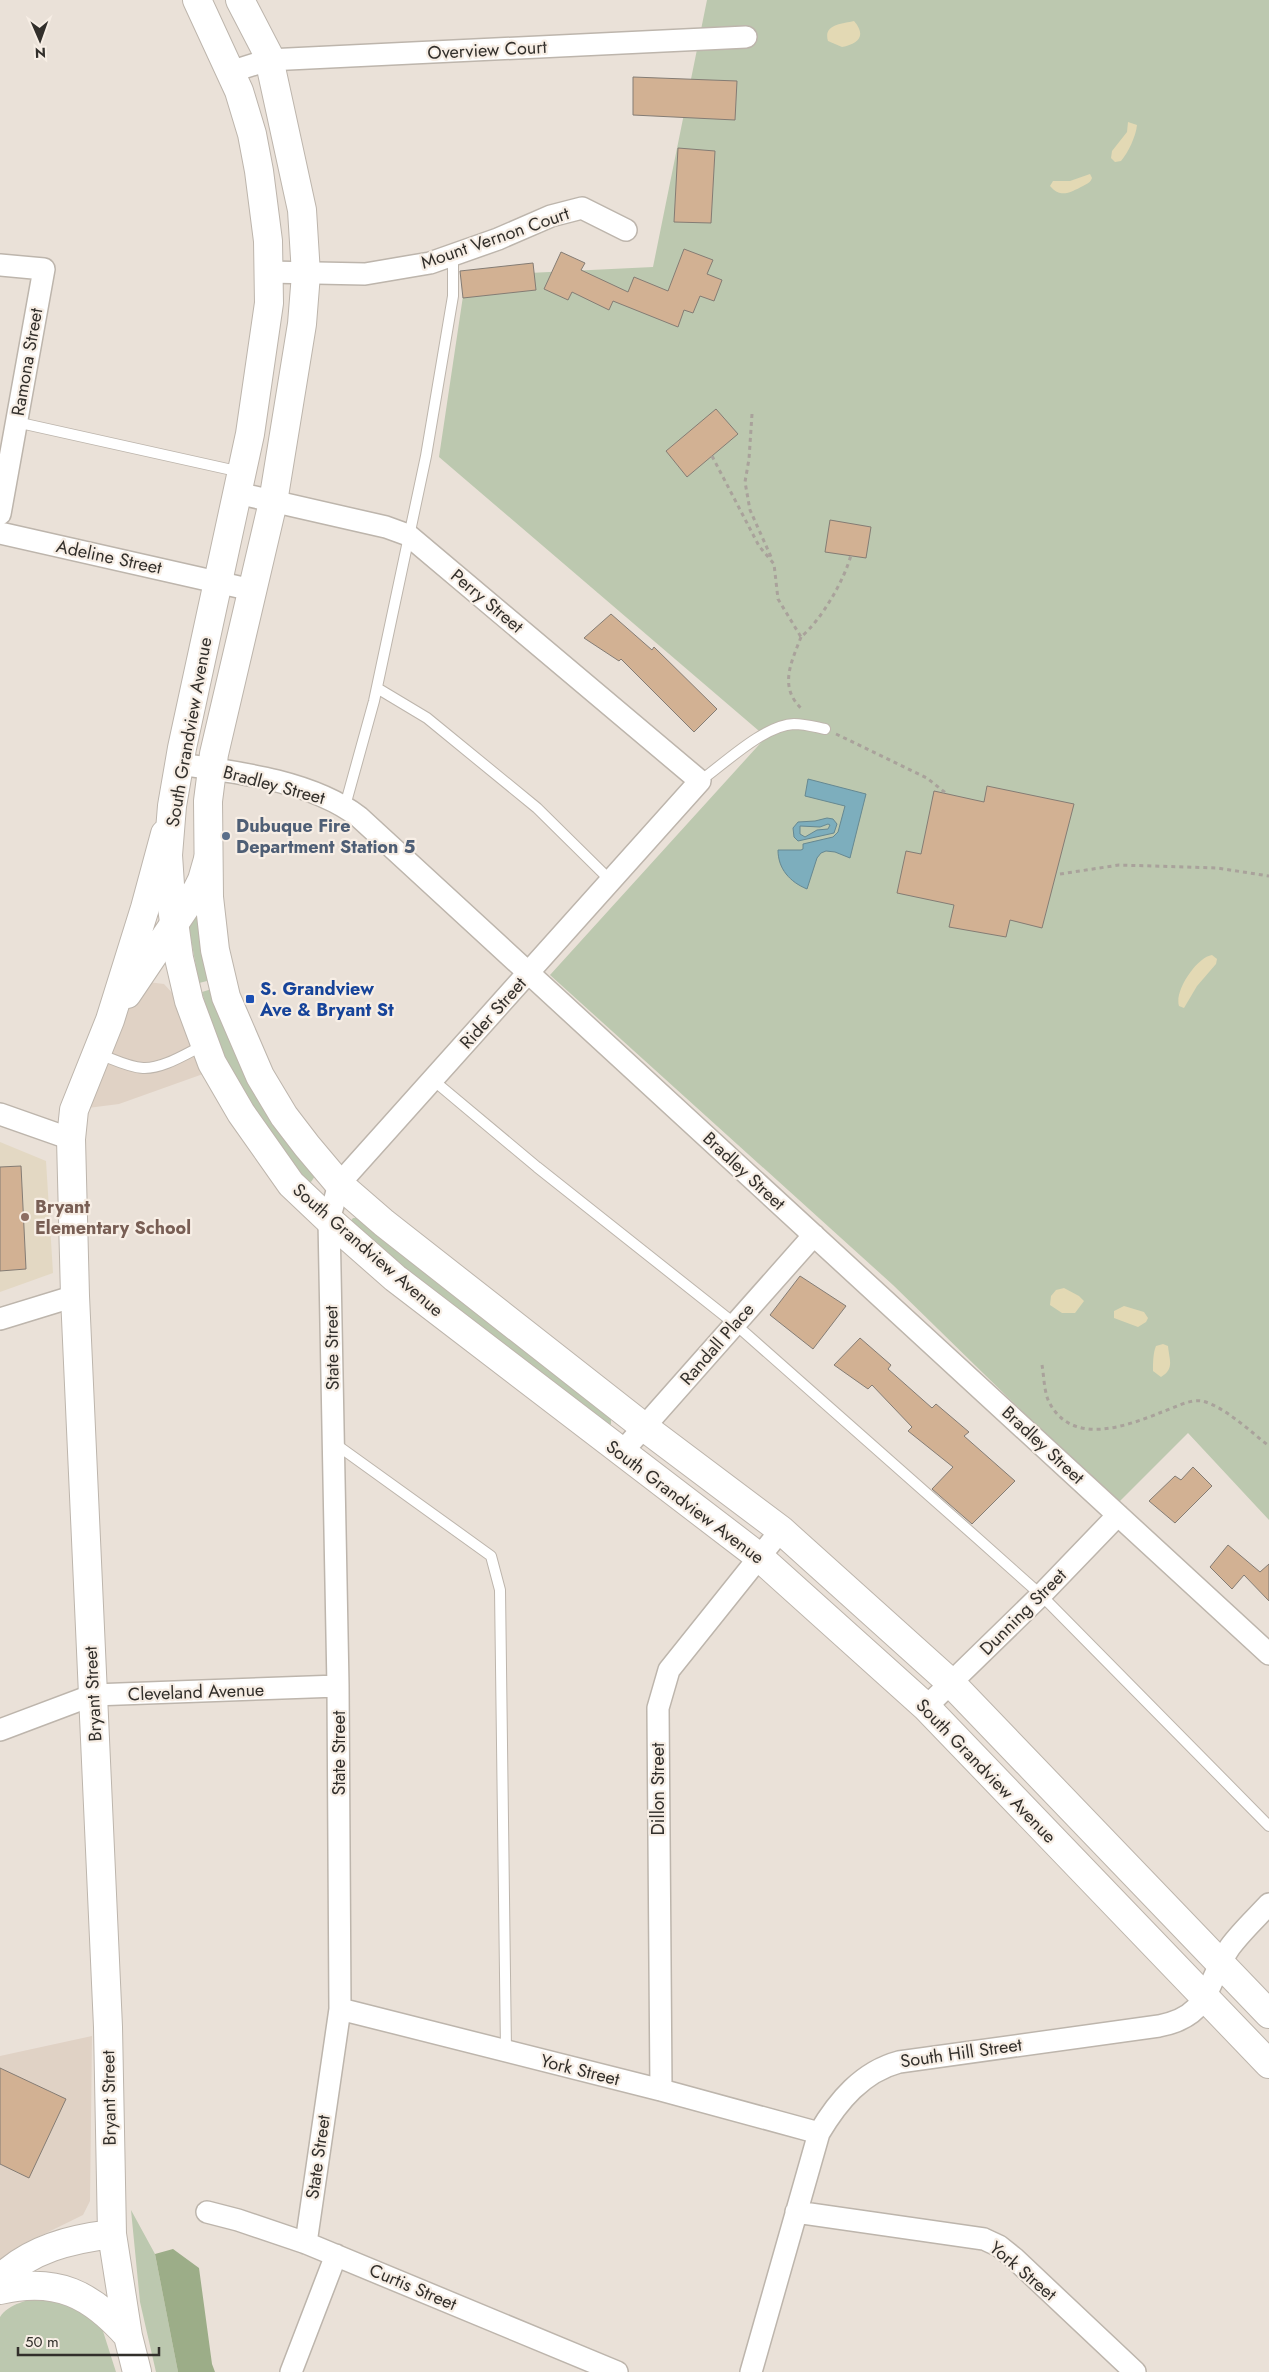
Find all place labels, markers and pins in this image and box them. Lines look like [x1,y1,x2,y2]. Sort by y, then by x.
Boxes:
place label: Dubuque Fire Department Station 5 [236,813,415,860]
marker: Dubuque Fire Department Station 5 [220,830,232,842]
place label: S. Grandview Ave & Bryant St [259,976,394,1023]
marker: S. Grandview Ave & Bryant St [244,993,256,1005]
place label: Bryant Elementary School [35,1194,191,1241]
marker: Bryant Elementary School [19,1211,31,1223]

